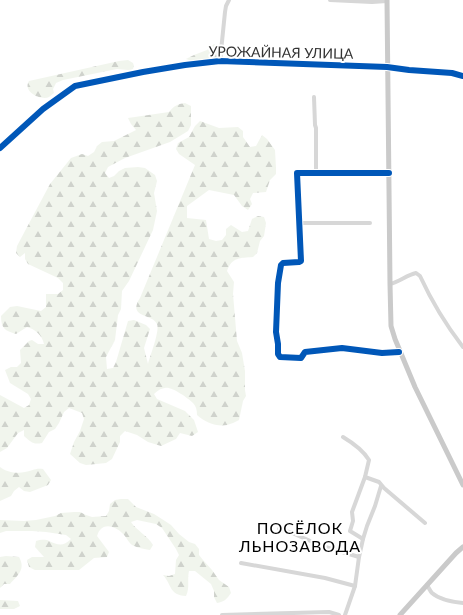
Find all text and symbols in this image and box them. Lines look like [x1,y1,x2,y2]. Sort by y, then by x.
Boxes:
street label: УРОЖАЙНАЯ УЛИЦА [208,42,354,62]
district label: ПОСЁЛОК ЛЬНОЗАВОДА [238,518,361,555]

